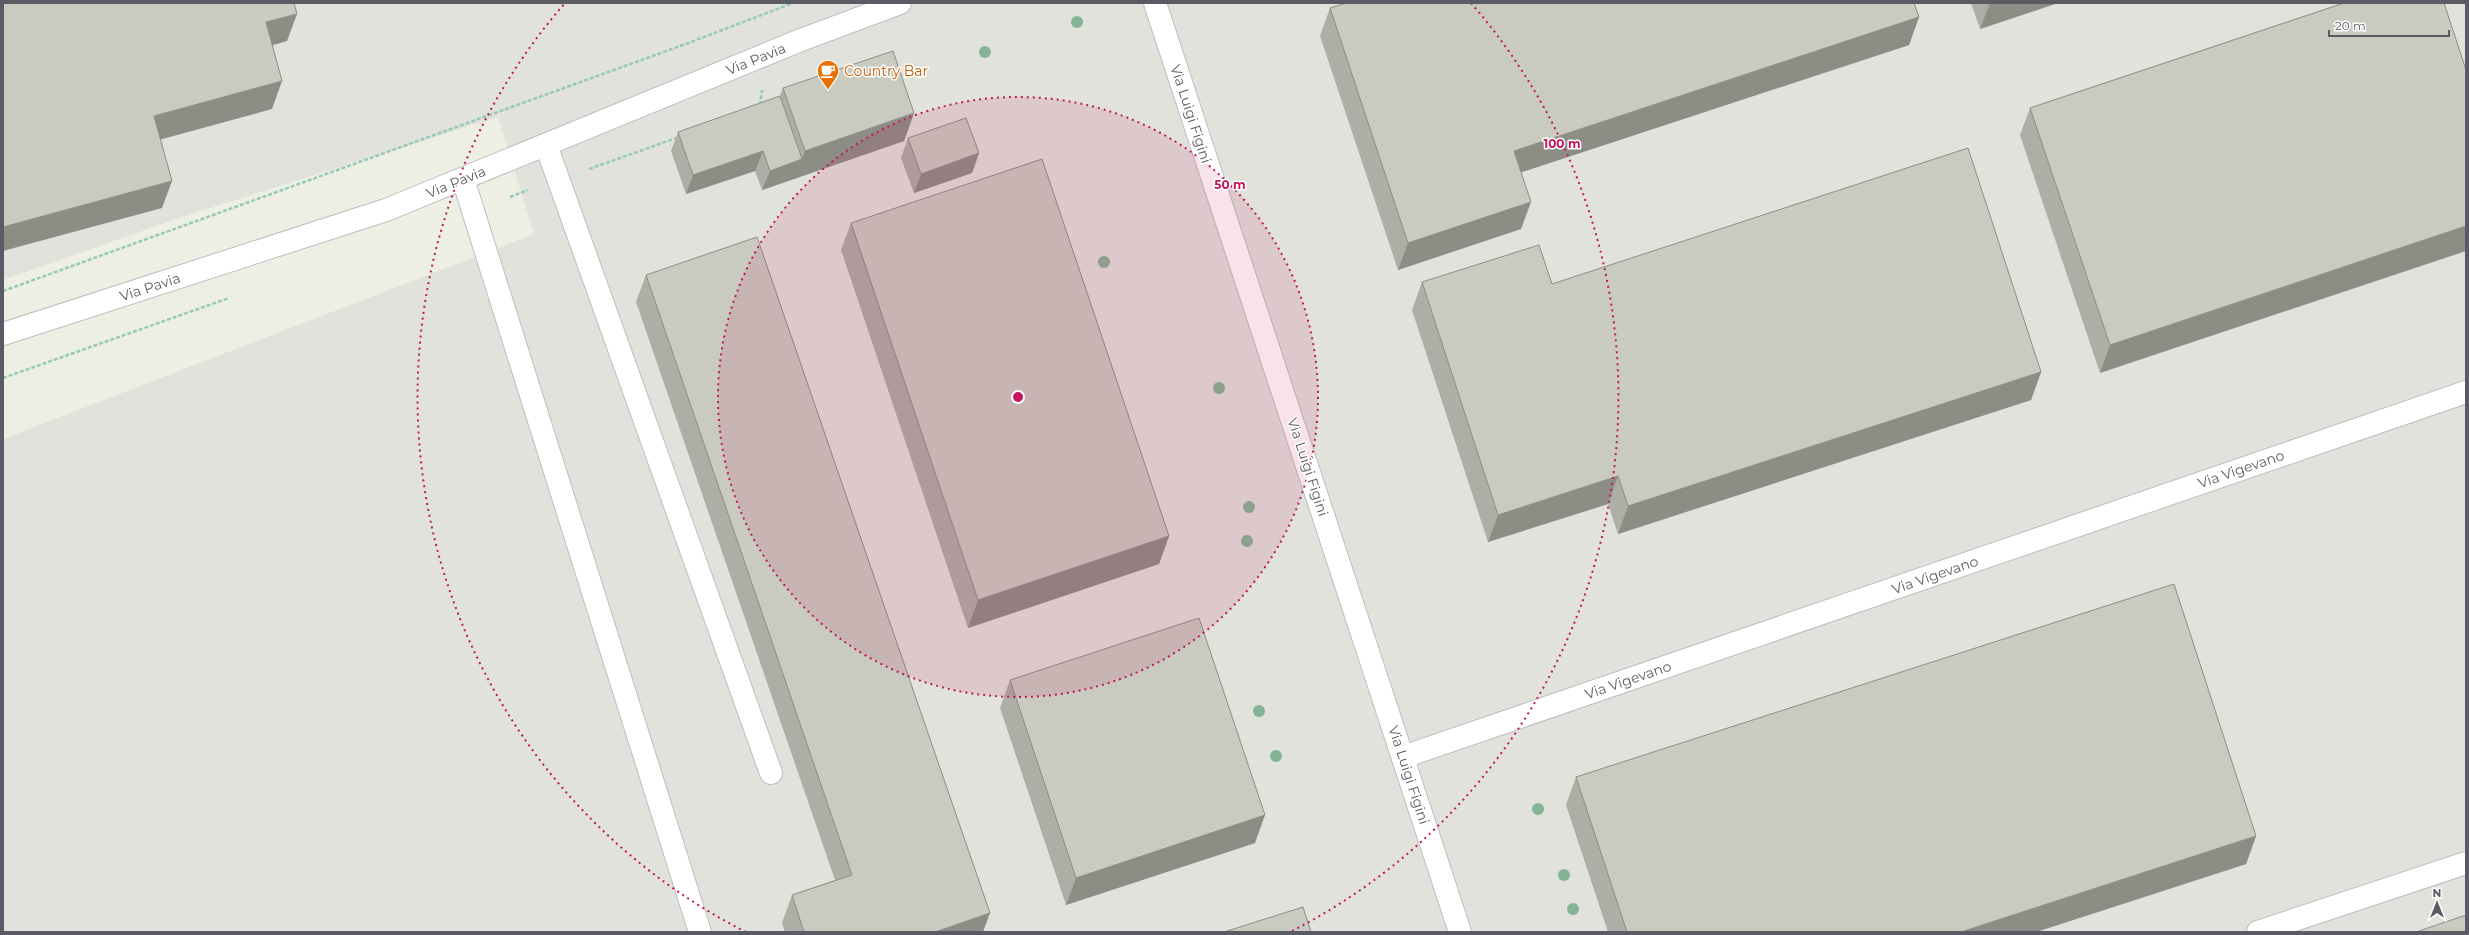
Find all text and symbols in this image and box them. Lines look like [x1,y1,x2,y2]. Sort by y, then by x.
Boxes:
scale bar [2329,12,2449,38]
text: 20 m [2335,18,2366,33]
street label: Via Pavia [724,39,788,79]
cafe icon: Country Bar [815,58,841,91]
place label: Country Bar [844,62,929,80]
street label: Via Luigi Figini [1167,62,1215,166]
text: 100 m [1544,136,1580,151]
street label: Via Pavia [424,162,488,202]
text: 50 m [1214,177,1246,192]
street label: Via Pavia [117,269,183,305]
centre of rings [1011,390,1025,404]
street label: Via Luigi Figini [1284,415,1332,519]
street label: Via Vigevano [2195,446,2287,492]
street label: Via Vigevano [1889,552,1981,598]
street label: Via Vigevano [1582,657,1674,703]
street label: Via Luigi Figini [1385,723,1433,827]
north arrow [2417,883,2457,923]
text: N [2433,886,2441,900]

